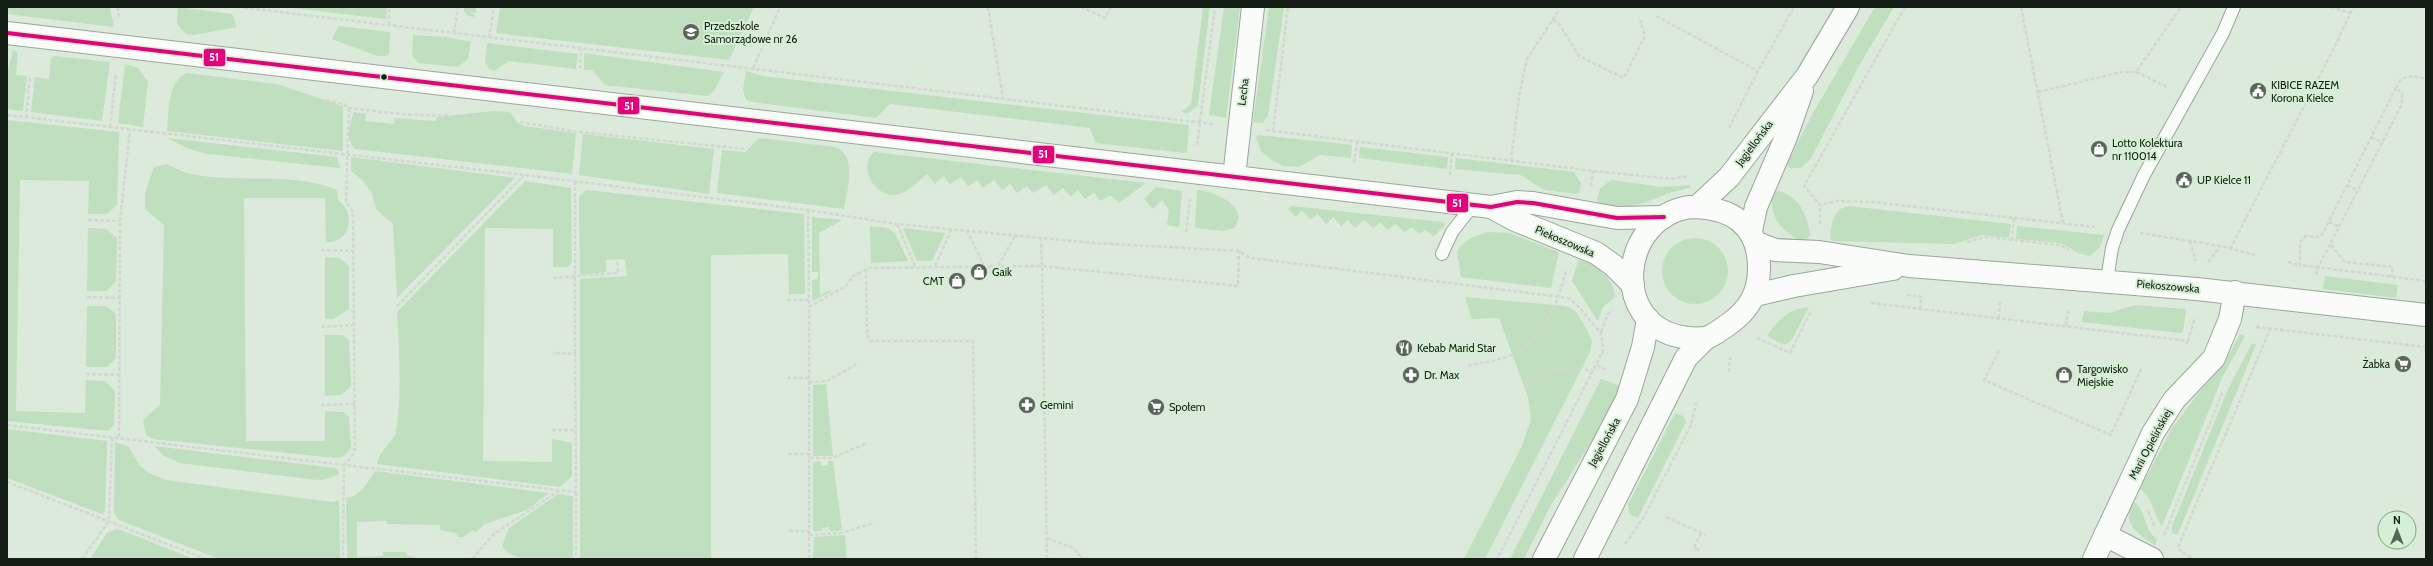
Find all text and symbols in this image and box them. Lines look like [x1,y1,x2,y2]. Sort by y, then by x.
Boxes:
place label: Przedszkole Samorządowe nr 26 [704,19,798,46]
school or university icon: Przedszkole Samorządowe nr 26 [681,22,701,42]
line badge: 51 [203,48,226,67]
text: 51 [209,50,219,64]
unlabelled marker [379,72,389,82]
street label: Lecha [1234,77,1252,106]
place label: KIBICE RAZEM Korona Kielce [2271,78,2339,105]
public building icon: KIBICE RAZEM Korona Kielce [2248,81,2268,101]
line badge: 51 [617,96,640,115]
text: 51 [624,99,634,113]
street label: Jagiellońska [1732,117,1776,169]
place label: Lotto Kolektura nr 110014 [2112,136,2183,163]
shop icon: Lotto Kolektura nr 110014 [2089,139,2109,159]
line badge: 51 [1032,145,1055,164]
text: 51 [1038,147,1048,161]
public building icon: UP Kielce 11 [2174,170,2194,190]
place label: UP Kielce 11 [2197,173,2251,187]
line badge: 51 [1446,193,1469,213]
text: 51 [1452,196,1462,210]
street label: Piekoszowska [1533,222,1597,260]
shop icon: Gaik [969,262,989,282]
place label: Gaik [992,265,1012,279]
shop icon: CMT [947,271,967,291]
place label: CMT [923,274,944,288]
street label: Piekoszowska [2136,276,2201,296]
restaurant icon: Kebab Marid Star [1394,338,1414,358]
place label: Kebab Marid Star [1417,341,1496,355]
supermarket icon: Żabka [2393,354,2413,374]
place label: Żabka [2362,357,2391,371]
place label: Targowisko Miejskie [2077,362,2128,389]
pharmacy icon: Dr. Max [1401,365,1421,385]
shop icon: Targowisko Miejskie [2054,365,2074,385]
place label: Dr. Max [1424,368,1460,382]
pharmacy icon: Gemini [1017,395,1037,415]
supermarket icon: Społem [1146,397,1166,417]
place label: Gemini [1040,398,1073,412]
place label: Społem [1169,400,1206,414]
street label: Marii Opielińskiej [2125,406,2175,482]
street label: Jagiellońska [1584,415,1623,470]
north arrow [2377,510,2417,550]
text: N [2393,513,2401,527]

